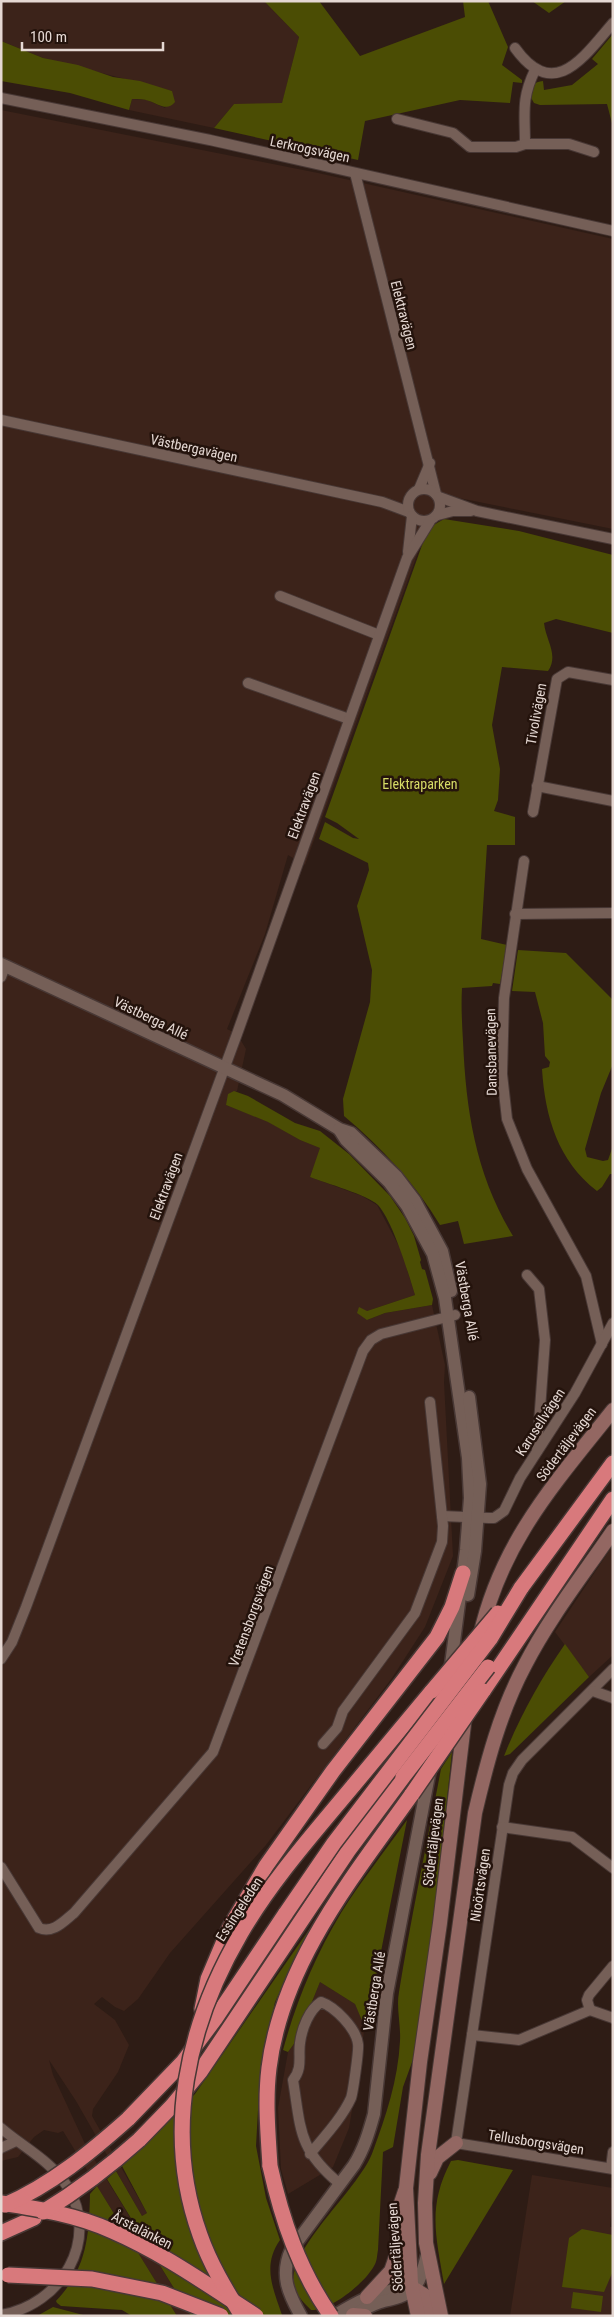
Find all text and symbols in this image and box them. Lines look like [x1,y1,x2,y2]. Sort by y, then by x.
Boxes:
scale bar [22,20,164,52]
text: 100 m [30,28,67,46]
street label: Lerkrogsvägen [269,133,351,165]
street label: Elektravägen [388,279,420,351]
street label: Västbergavägen [149,431,239,465]
street label: Tivolivägen [523,682,549,746]
street label: Elektravägen [284,769,324,841]
park label: Elektraparken [382,776,458,792]
street label: Västberga Allé [111,993,191,1043]
street label: Dansbanevägen [482,1008,500,1096]
street label: Elektravägen [146,1150,186,1222]
street label: Västberga Allé [452,1260,482,1342]
street label: Karusellvägen [512,1385,568,1459]
street label: Södertäljevägen [533,1404,599,1484]
street label: Vretensborgsvägen [225,1563,277,1669]
street label: Södertäljevägen [420,1797,446,1887]
street label: Nioörtsvägen [467,1847,493,1923]
street label: Essingeleden [212,1874,266,1944]
street label: Västberga Allé [360,1950,388,2032]
street label: Tellusborgsvägen [487,2127,585,2157]
street label: Södertäljevägen [384,2202,406,2292]
street label: Årstalänken [109,2207,175,2252]

